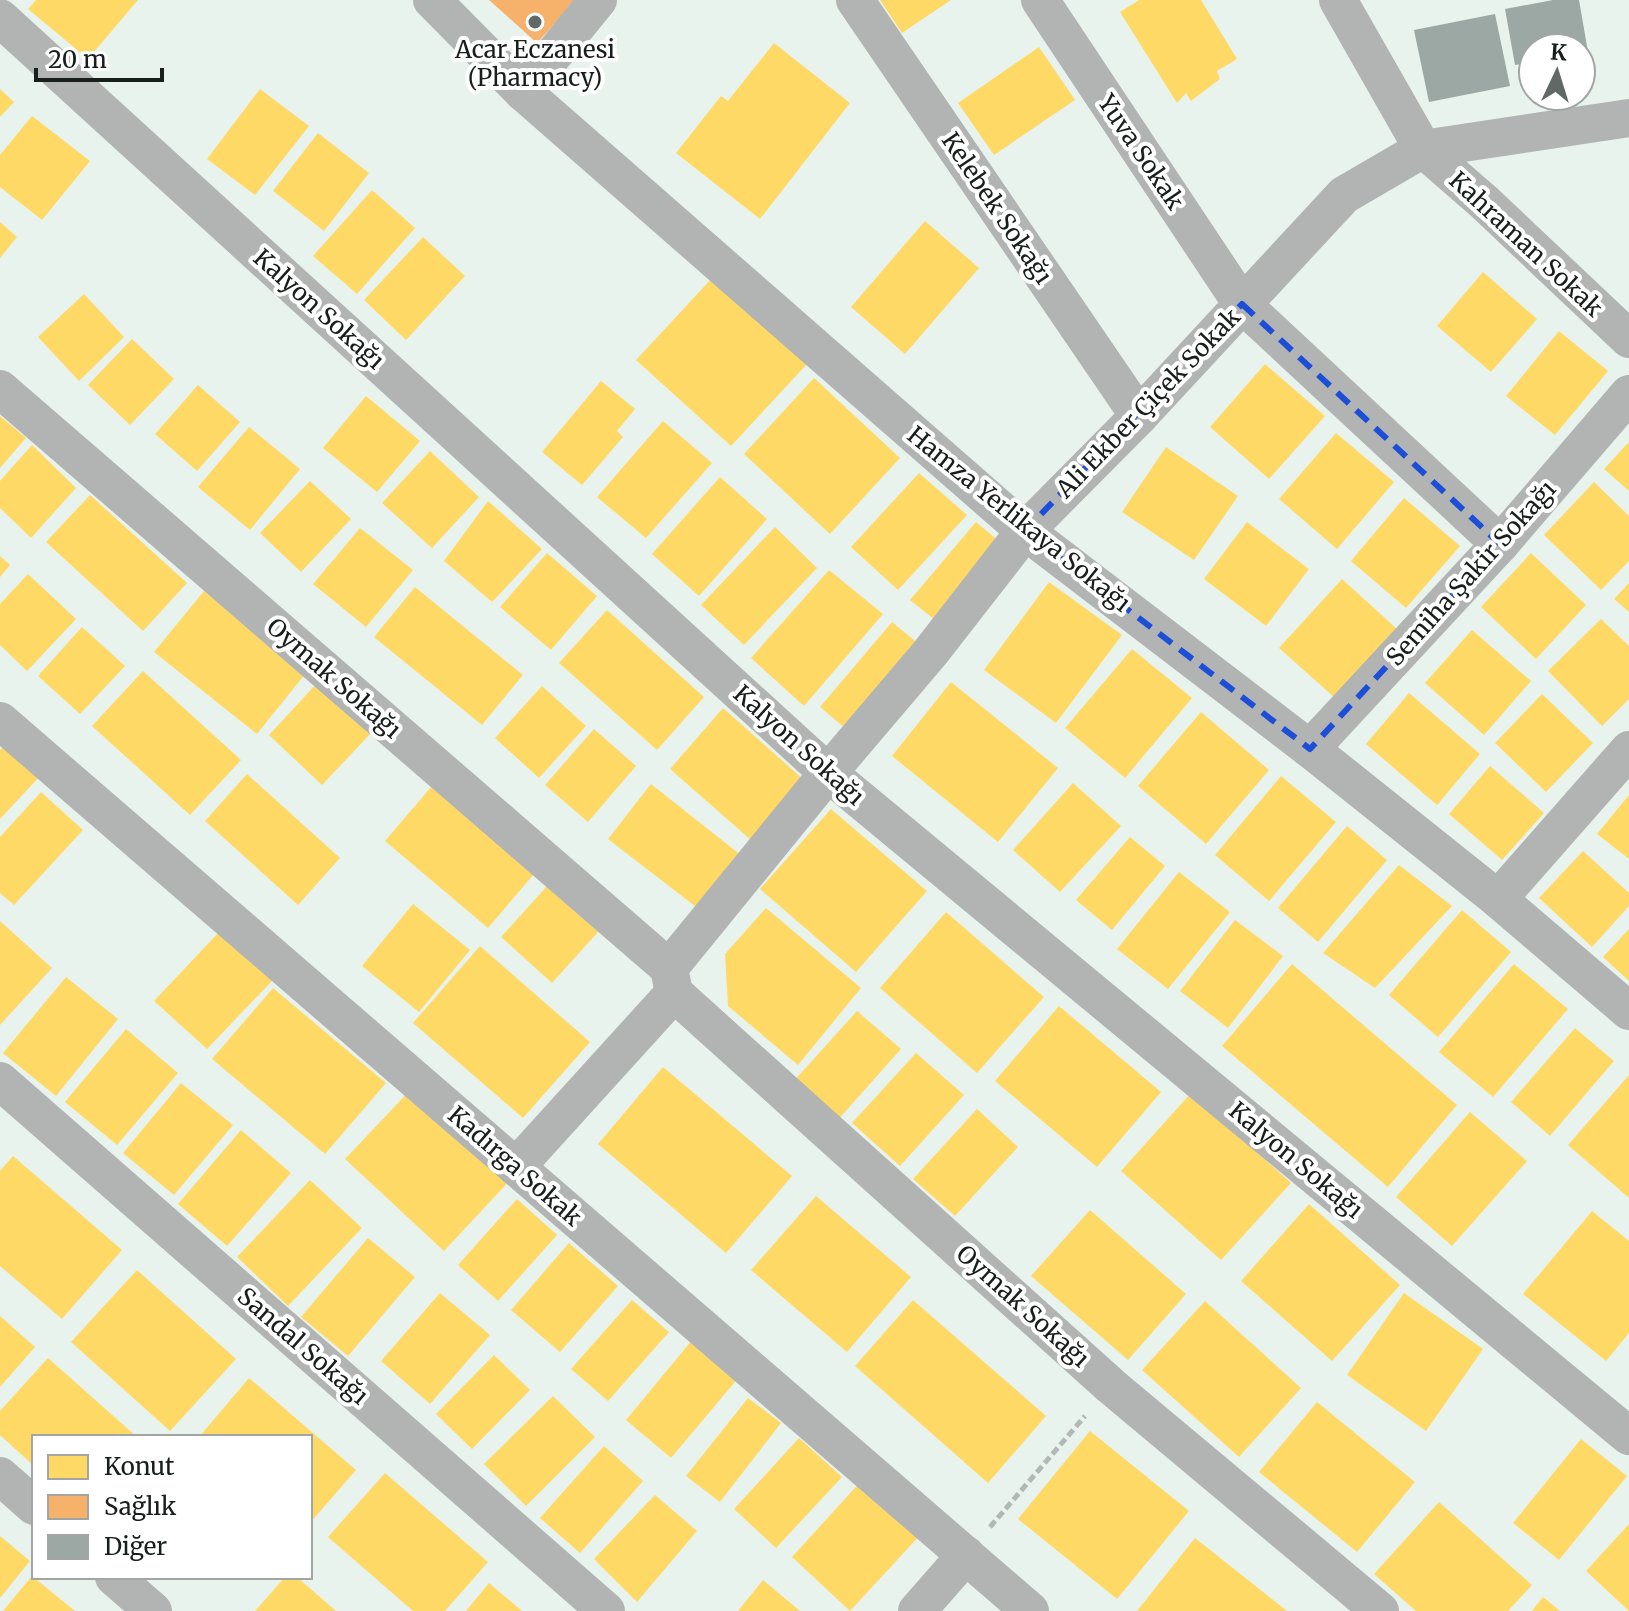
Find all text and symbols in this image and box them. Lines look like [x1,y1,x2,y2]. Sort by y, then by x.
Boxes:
marker: Acar Eczanesi (Pharmacy) [526,13,544,31]
scale bar [36,32,162,82]
north arrow [1517,32,1597,112]
place label: Acar Eczanesi (Pharmacy) [454,34,615,93]
text: K [1549,38,1568,67]
text: 20 m [48,44,107,75]
street label: Yuva Sokak [1091,88,1191,216]
street label: Kelebek Sokağı [935,126,1059,290]
street label: Kahraman Sokak [1443,165,1610,324]
street label: Kalyon Sokağı [247,242,391,376]
street label: Ali Ekber Çiçek Sokak [1049,301,1247,505]
street label: Hamza Yerlikaya Sokağı [901,419,1137,619]
street label: Semiha Şakir Sokağı [1380,474,1563,672]
street label: Oymak Sokağı [260,611,408,745]
street label: Kalyon Sokağı [727,678,871,812]
street label: Kalyon Sokağı [1223,1095,1369,1225]
street label: Kadırga Sokak [442,1099,589,1233]
street label: Oymak Sokağı [950,1238,1096,1374]
street label: Sandal Sokağı [231,1281,375,1411]
legend [32,1435,312,1579]
text: Konut [104,1451,175,1482]
text: Sağlık [104,1491,177,1522]
text: Diğer [104,1531,167,1562]

